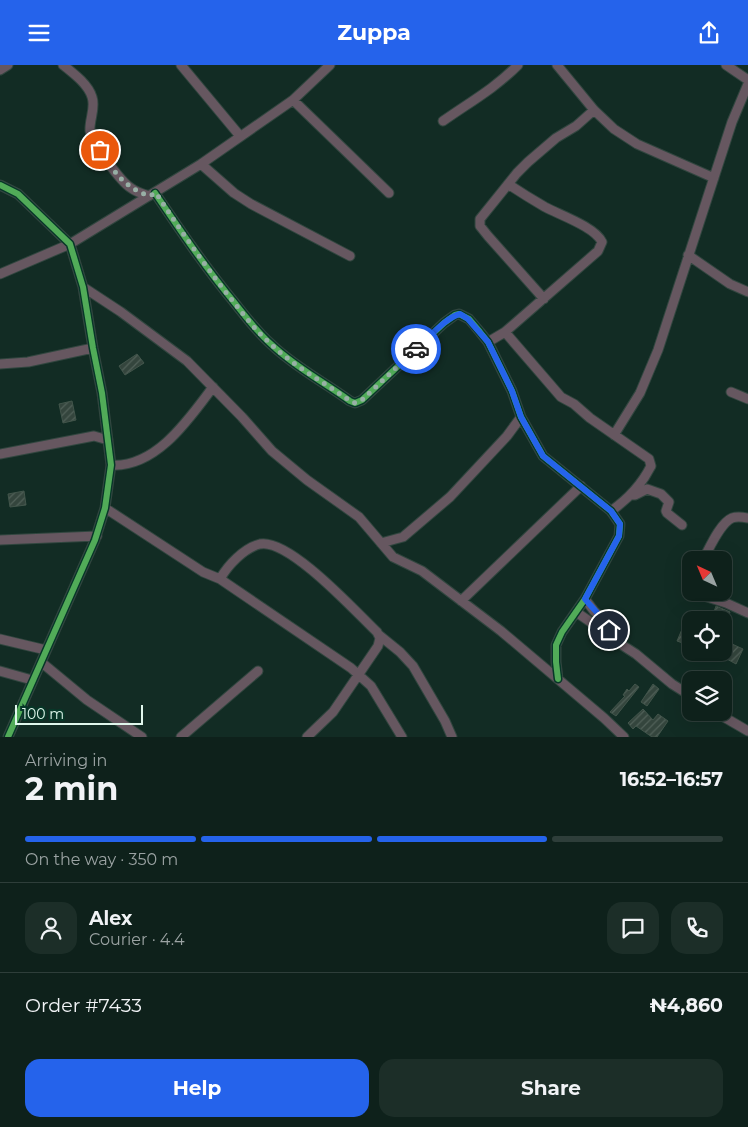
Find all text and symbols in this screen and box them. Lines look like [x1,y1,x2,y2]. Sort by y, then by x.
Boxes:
icon: menu [25,19,53,47]
text: Zuppa [337,19,411,46]
icon: share [695,19,723,47]
pin [79,129,121,171]
icon: bag [86,136,114,164]
courier [391,324,441,374]
icon: car [402,335,430,363]
north arrow [682,551,732,601]
map controls [682,551,732,721]
pin [588,609,630,651]
button: locate [682,611,732,661]
icon: home [595,616,623,644]
button: layers [682,671,732,721]
scale bar [15,702,142,725]
text: 100 m [22,705,64,723]
text: Arriving in [25,751,107,770]
text: 16:52–16:57 [620,768,723,791]
text: 2 min [25,769,118,808]
text: On the way · 350 m [25,850,178,869]
button: person [25,902,77,954]
button: chat [607,902,659,954]
button: phone [671,902,723,954]
text: Alex [89,907,132,930]
text: Courier · 4.4 [89,930,185,949]
text: Order #7433 [25,994,142,1017]
text: ₦4,860 [650,994,723,1017]
button: Help [25,1059,369,1117]
button: Share [379,1059,723,1117]

